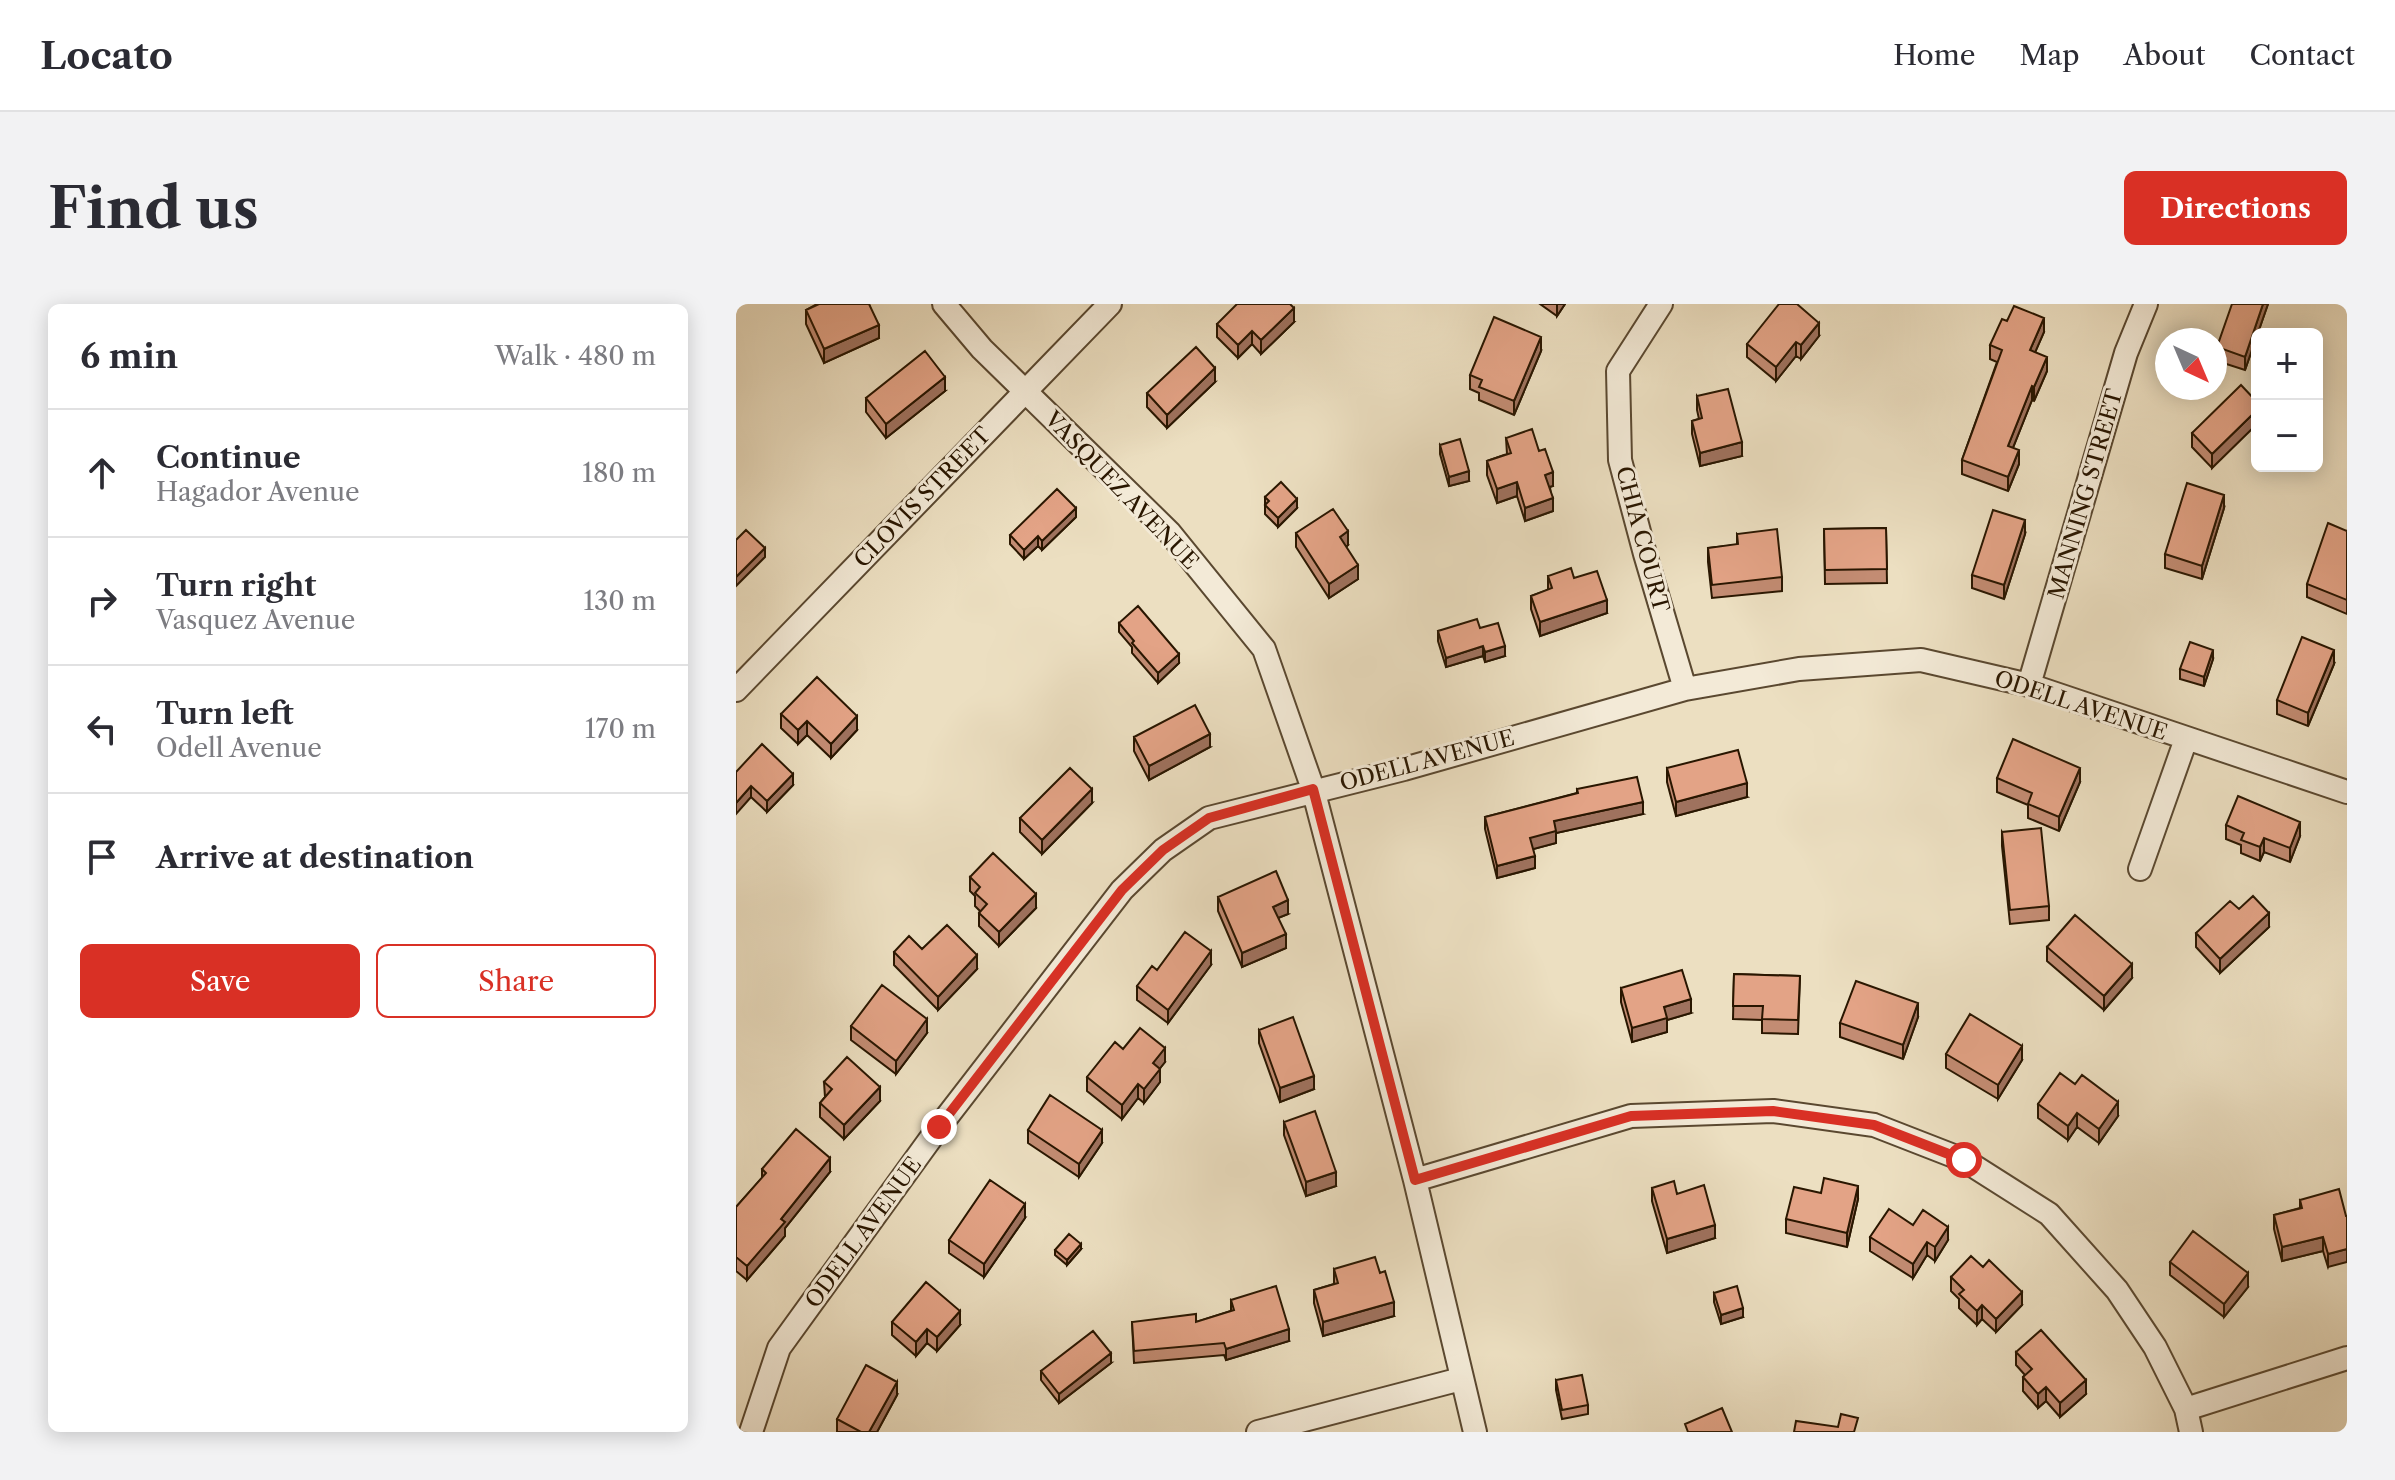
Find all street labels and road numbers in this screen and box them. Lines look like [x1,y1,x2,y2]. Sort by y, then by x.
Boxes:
street label: MANNING STREET [2043,386,2129,602]
street label: VASQUEZ AVENUE [1038,405,1204,575]
street label: CLOVIS STREET [849,421,997,573]
street label: CHIA COURT [1610,463,1675,615]
street label: ODELL AVENUE [1991,665,2171,746]
street label: ODELL AVENUE [1337,724,1518,797]
street label: ODELL AVENUE [800,1152,927,1313]

